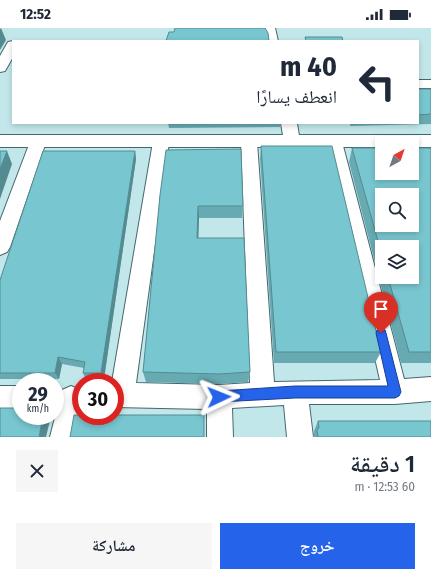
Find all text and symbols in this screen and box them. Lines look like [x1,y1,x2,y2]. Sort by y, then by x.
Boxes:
text: 12:52 [20,5,51,23]
text: 40 m [280,50,337,83]
icon: left [351,56,403,108]
text: انعطف يسارًا [256,86,337,108]
north arrow [375,136,419,180]
map controls [375,136,419,284]
button: search [375,188,419,232]
button: layers [375,240,419,284]
pin [364,292,398,333]
icon: arrive [370,298,392,320]
speed limit sign: 30 [72,373,124,425]
position arrow [198,376,240,418]
text: 29 [28,382,48,406]
text: km/h [27,403,49,415]
button: close [16,450,58,492]
text: 1 دقيقة [350,450,415,478]
text: 60 m · 12:53 [354,479,415,494]
button: مشاركة [16,523,212,569]
button: خروج [220,523,415,569]

